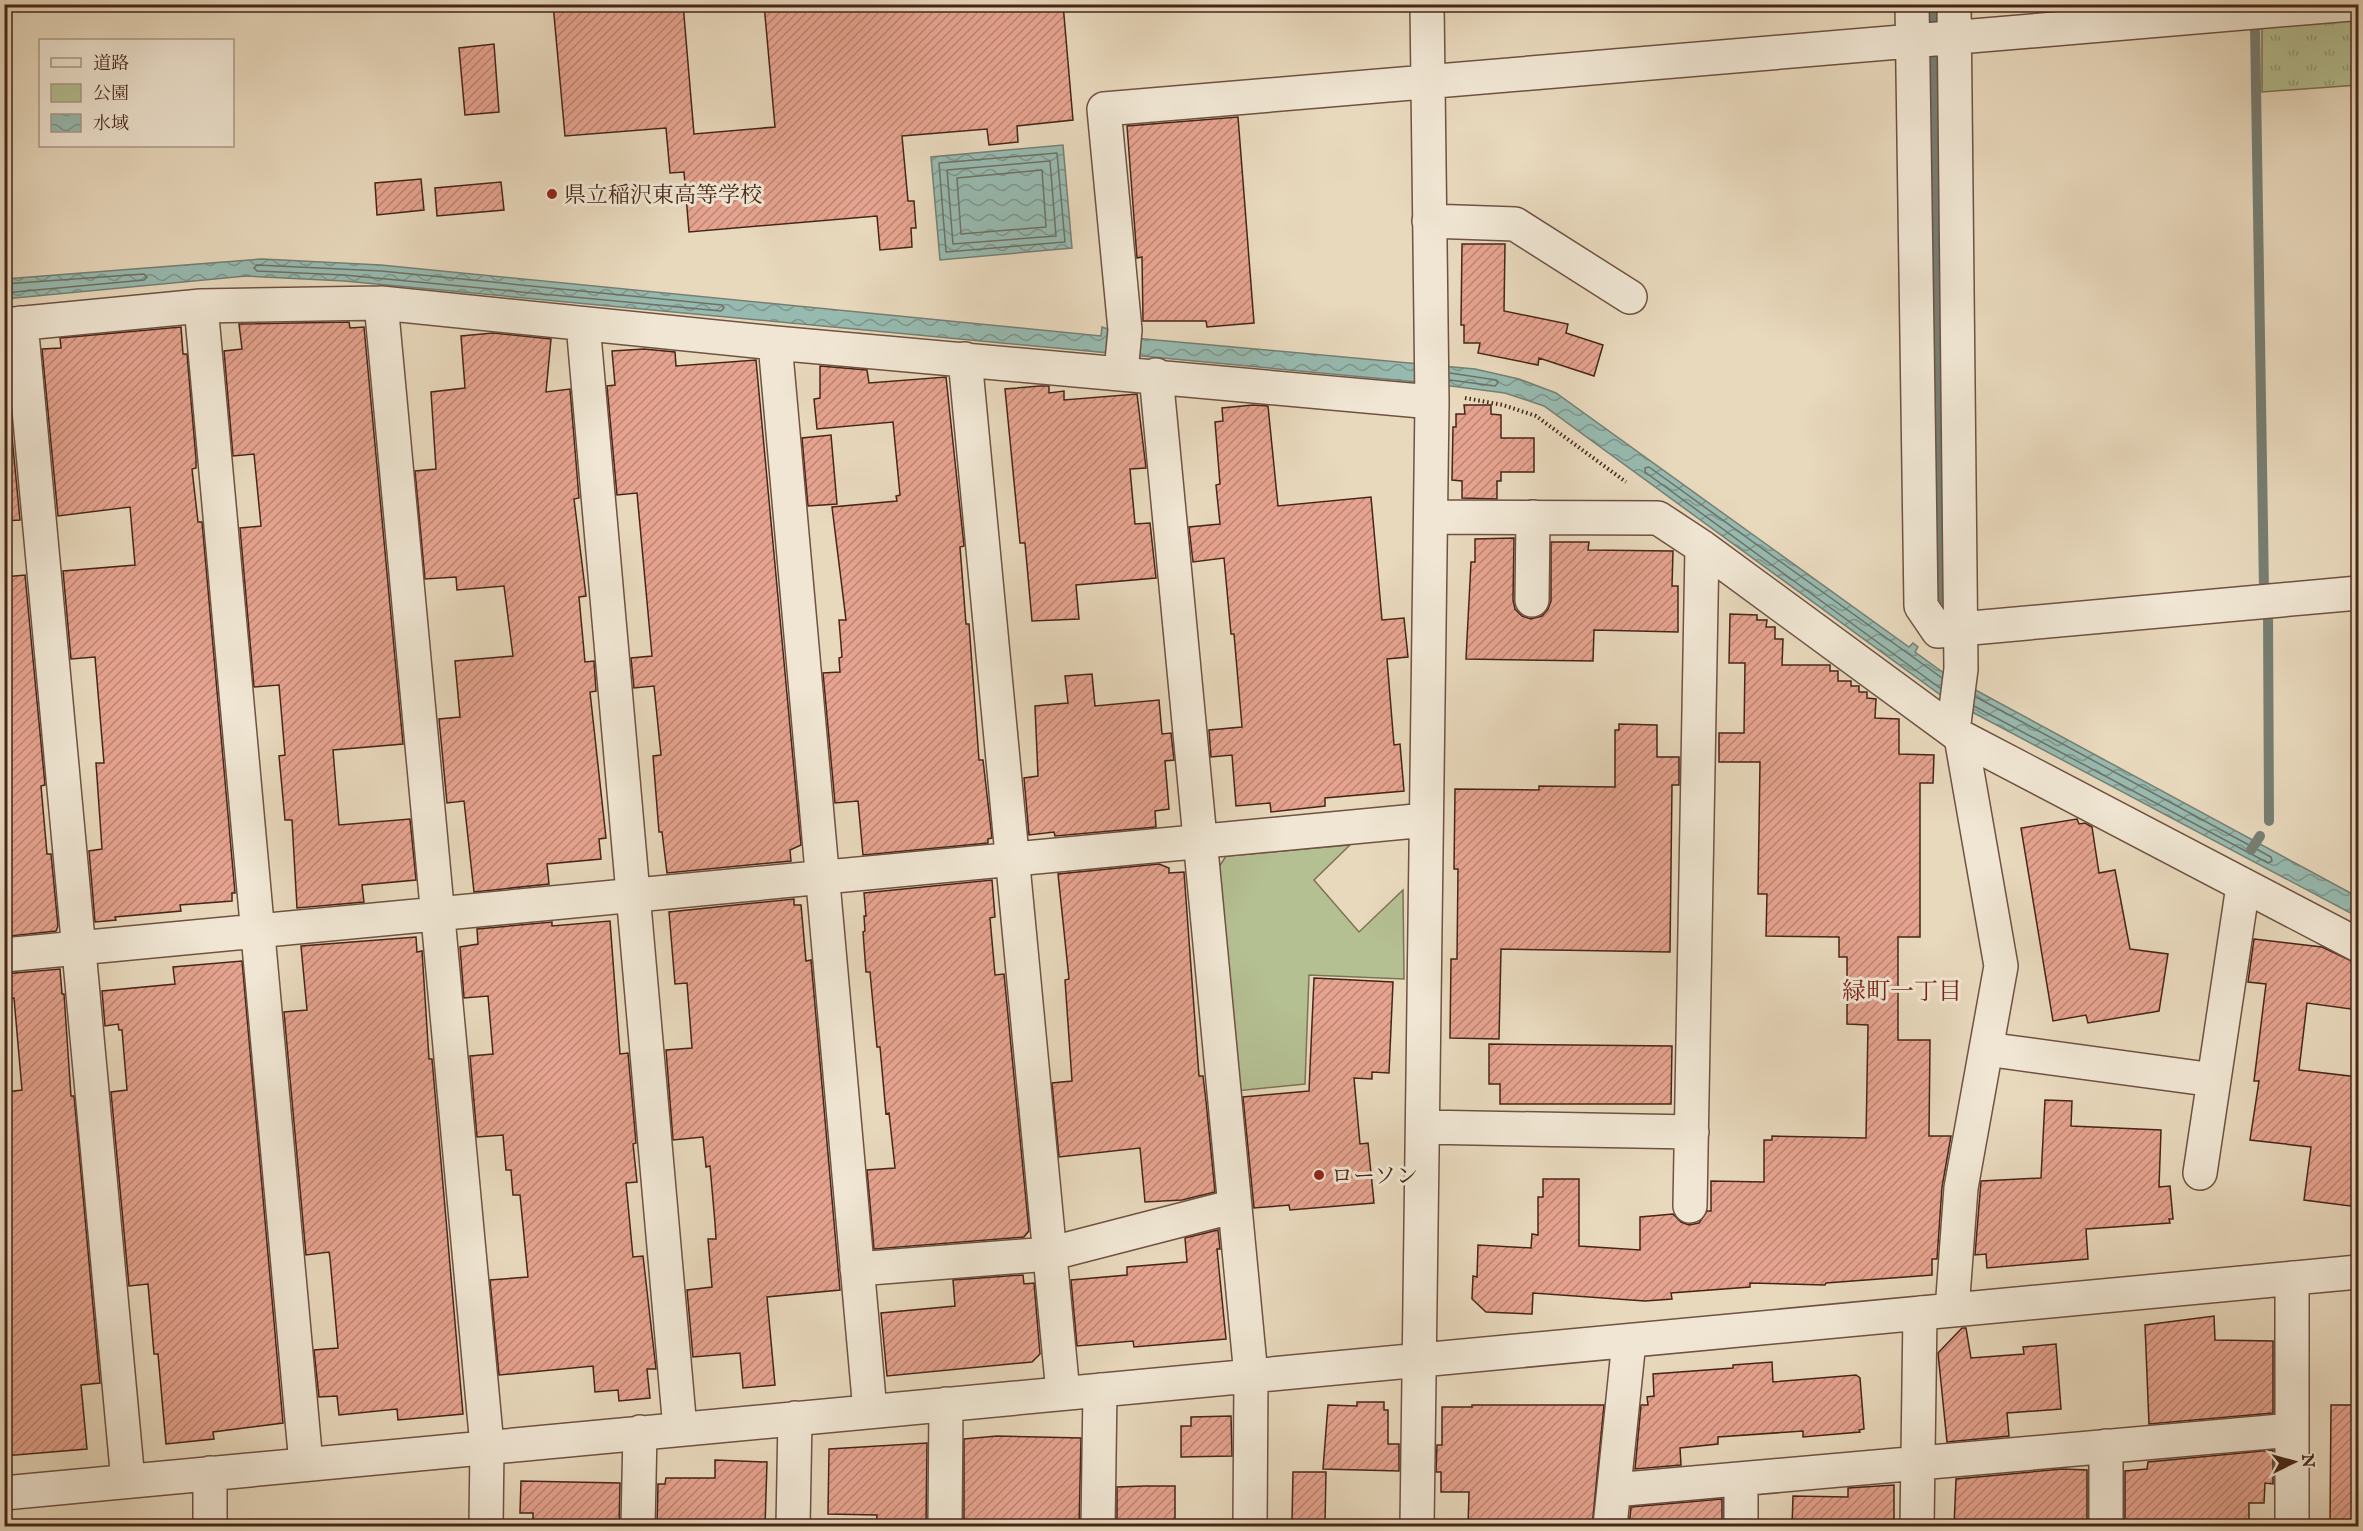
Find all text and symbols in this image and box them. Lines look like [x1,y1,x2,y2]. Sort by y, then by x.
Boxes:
legend [39,39,234,147]
text: 道路 [93,53,129,76]
text: 公園 [93,83,129,106]
text: 水域 [93,113,129,136]
place label: 県立稲沢東高等学校 [564,182,762,210]
marker: 県立稲沢東高等学校 [545,187,559,201]
district label: 緑町一丁目 [1842,977,1962,1008]
place label: ローソン [1331,1163,1418,1191]
marker: ローソン [1312,1168,1326,1182]
north arrow [2264,1432,2324,1492]
text: N [2296,1452,2318,1469]

